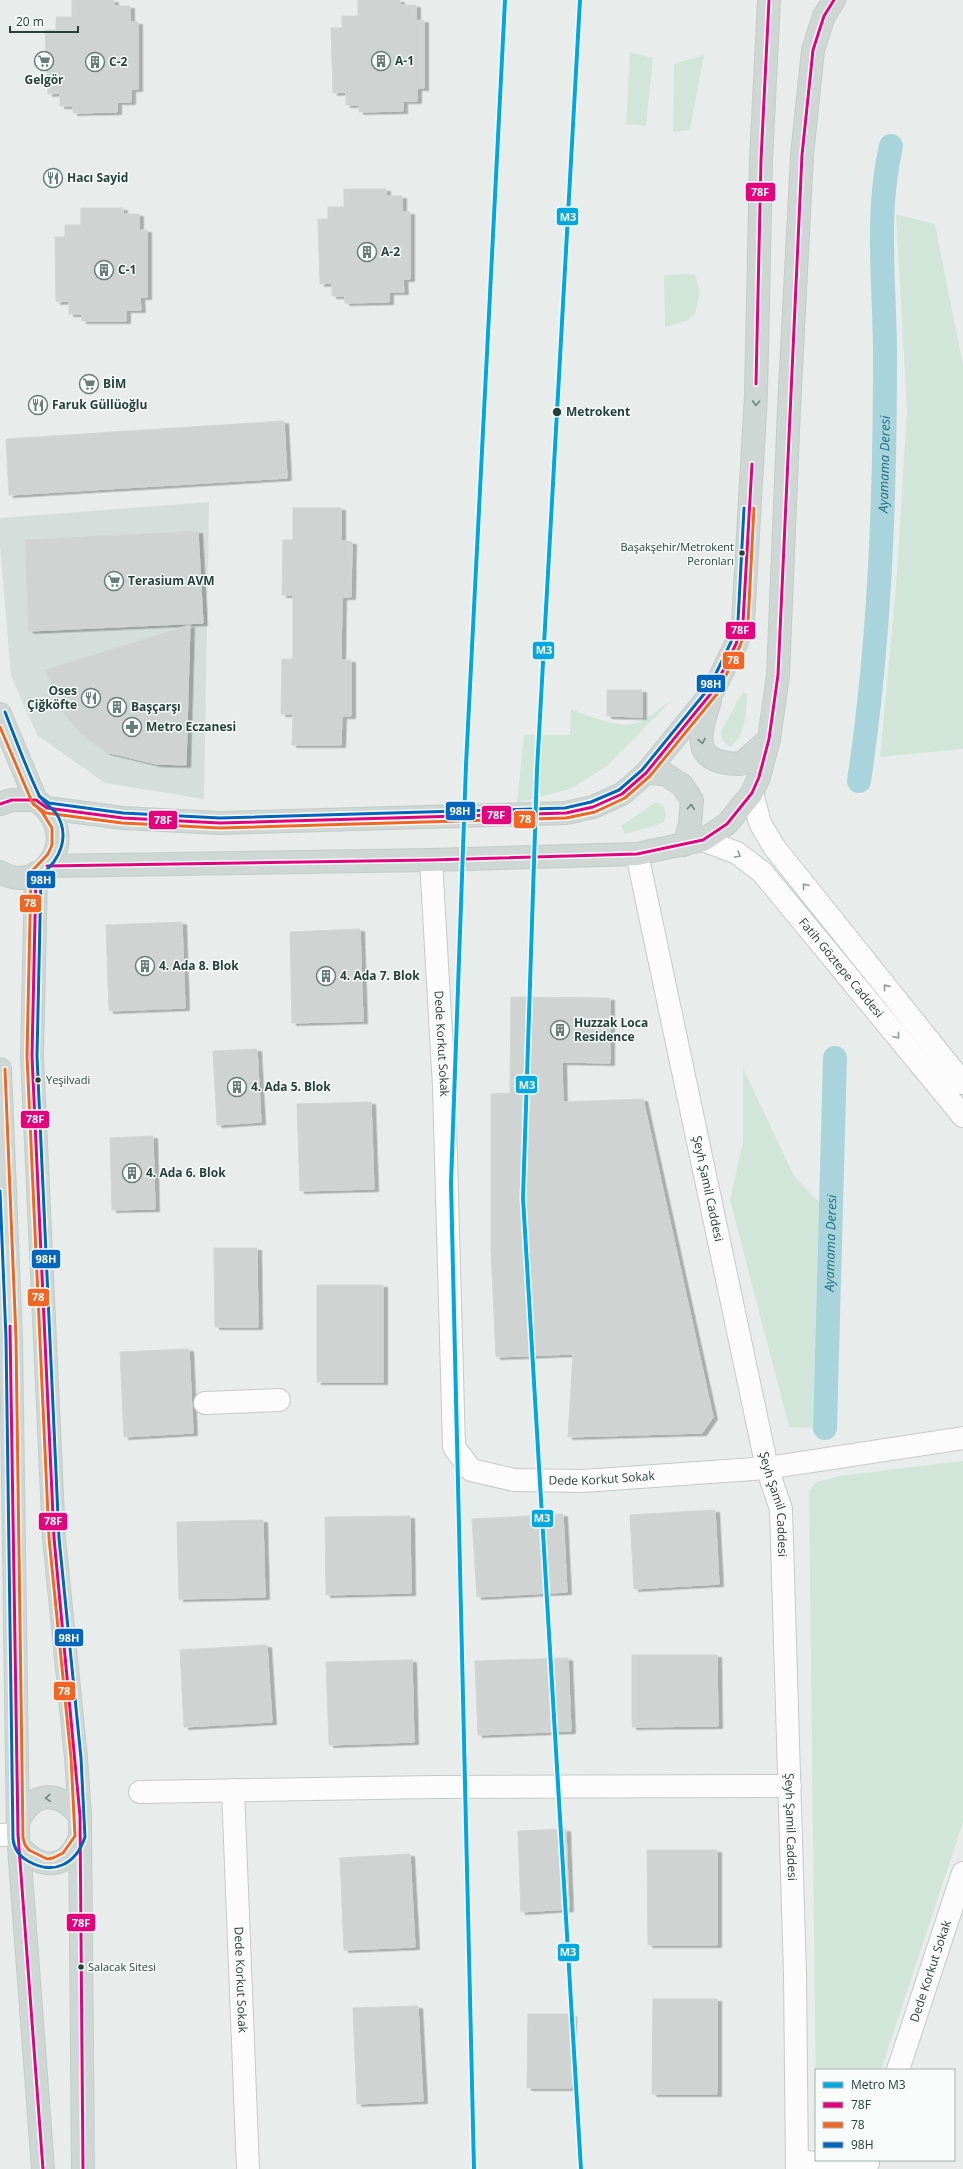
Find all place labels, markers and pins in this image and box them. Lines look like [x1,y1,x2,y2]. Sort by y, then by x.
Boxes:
supermarket icon: Gelgör [33,50,55,72]
building icon: A-1 [370,50,392,72]
building icon: C-2 [84,51,106,73]
place label: A-1 [395,52,414,69]
place label: C-2 [109,53,128,70]
place label: Gelgör [24,71,64,88]
restaurant icon: Hacı Sayid [42,167,64,189]
place label: Hacı Sayid [67,169,128,186]
building icon: A-2 [356,241,378,263]
place label: A-2 [381,243,400,260]
building icon: C-1 [93,259,115,281]
place label: C-1 [118,261,136,278]
supermarket icon: BİM [78,373,100,395]
place label: BİM [103,375,126,392]
restaurant icon: Faruk Güllüoğlu [27,394,49,416]
place label: Faruk Güllüoğlu [52,396,147,413]
place label: Metrokent [566,403,630,420]
marker: Metrokent [551,406,563,418]
place label: Başakşehir/Metrokent Peronları [620,539,734,568]
marker: Başakşehir/Metrokent Peronları [737,548,747,558]
supermarket icon: Terasium AVM [103,570,125,592]
place label: Terasium AVM [128,572,215,589]
place label: Oses Çiğköfte [27,682,77,713]
restaurant icon: Oses Çiğköfte [80,687,102,709]
building icon: Başçarşı [106,696,128,718]
place label: Başçarşı [131,698,181,715]
pharmacy icon: Metro Eczanesi [121,716,143,738]
place label: Metro Eczanesi [146,718,236,735]
building icon: 4. Ada 8. Blok [134,955,156,977]
place label: 4. Ada 8. Blok [159,957,239,974]
building icon: 4. Ada 7. Blok [315,965,337,987]
place label: 4. Ada 7. Blok [340,967,420,984]
place label: Huzzak Loca Residence [574,1014,648,1045]
building icon: Huzzak Loca Residence [549,1019,571,1041]
place label: Yeşilvadi [46,1072,90,1087]
marker: Yeşilvadi [33,1075,43,1085]
building icon: 4. Ada 5. Blok [226,1076,248,1098]
place label: 4. Ada 5. Blok [251,1078,331,1095]
building icon: 4. Ada 6. Blok [121,1162,143,1184]
place label: 4. Ada 6. Blok [146,1164,226,1181]
place label: Salacak Sitesi [88,1959,156,1974]
marker: Salacak Sitesi [76,1962,86,1972]

